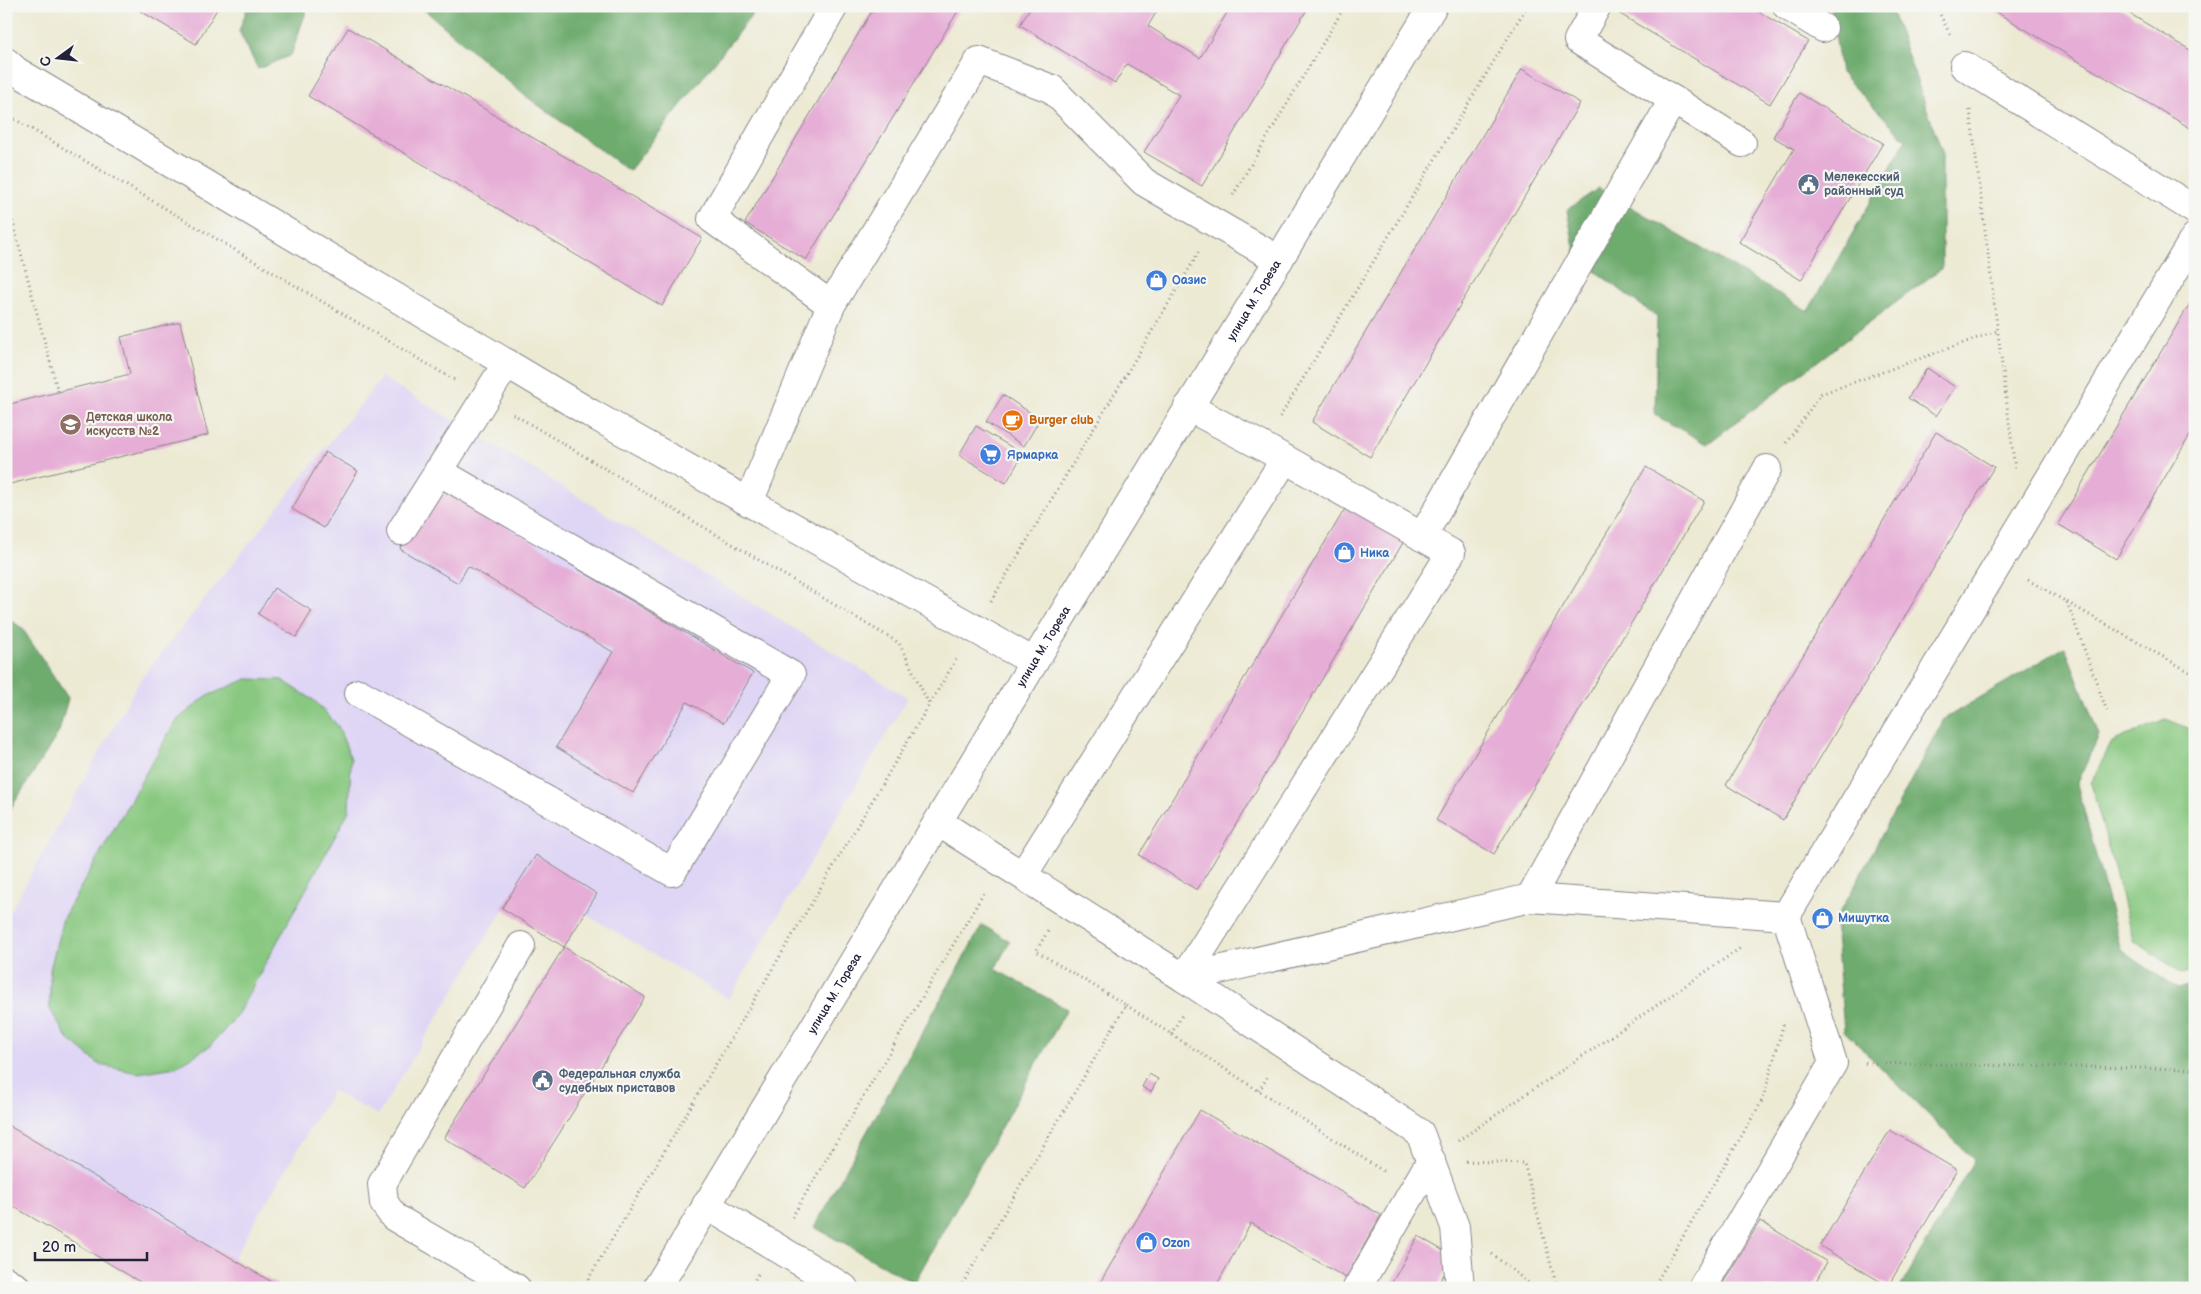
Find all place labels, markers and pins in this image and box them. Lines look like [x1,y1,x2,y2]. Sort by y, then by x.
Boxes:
place label: Мелекесский районный суд [1824,170,1904,199]
public building icon: Мелекесский районный суд [1796,172,1820,196]
shop icon: Оазис [1144,268,1168,292]
place label: Оазис [1172,273,1206,288]
cafe icon: Burger club [1001,408,1025,432]
place label: Детская школа искусств №2 [86,410,173,439]
school or university icon: Детская школа искусств №2 [58,412,82,436]
place label: Burger club [1029,413,1094,428]
supermarket icon: Ярмарка [979,443,1003,467]
place label: Ярмарка [1007,448,1059,463]
shop icon: Ника [1332,541,1356,565]
place label: Ника [1360,546,1390,561]
shop icon: Мишутка [1810,906,1834,930]
place label: Мишутка [1838,911,1890,926]
place label: Федеральная служба судебных приставов [559,1067,682,1096]
public building icon: Федеральная служба судебных приставов [531,1069,555,1093]
shop icon: Ozon [1134,1231,1158,1255]
place label: Ozon [1162,1236,1190,1251]

